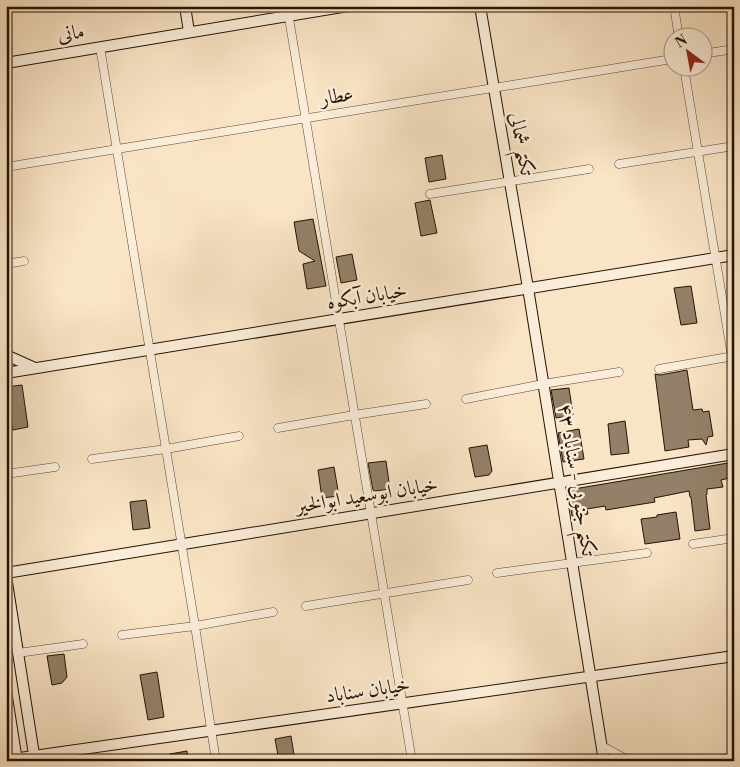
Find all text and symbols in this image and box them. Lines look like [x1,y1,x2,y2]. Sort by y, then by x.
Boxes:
street label: مانی [56,20,86,48]
north arrow [662,28,712,78]
text: N [672,31,691,52]
street label: عطار [317,82,355,112]
street label: تکتم شمالی [497,110,539,179]
street label: خیابان آبکوه [325,277,409,316]
street label: تکتم جنوبی - سناباد ۴۳ [546,402,600,559]
street label: خیابان ابوسعید ابوالخیر [292,472,440,520]
street label: خیابان سناباد [324,673,412,709]

